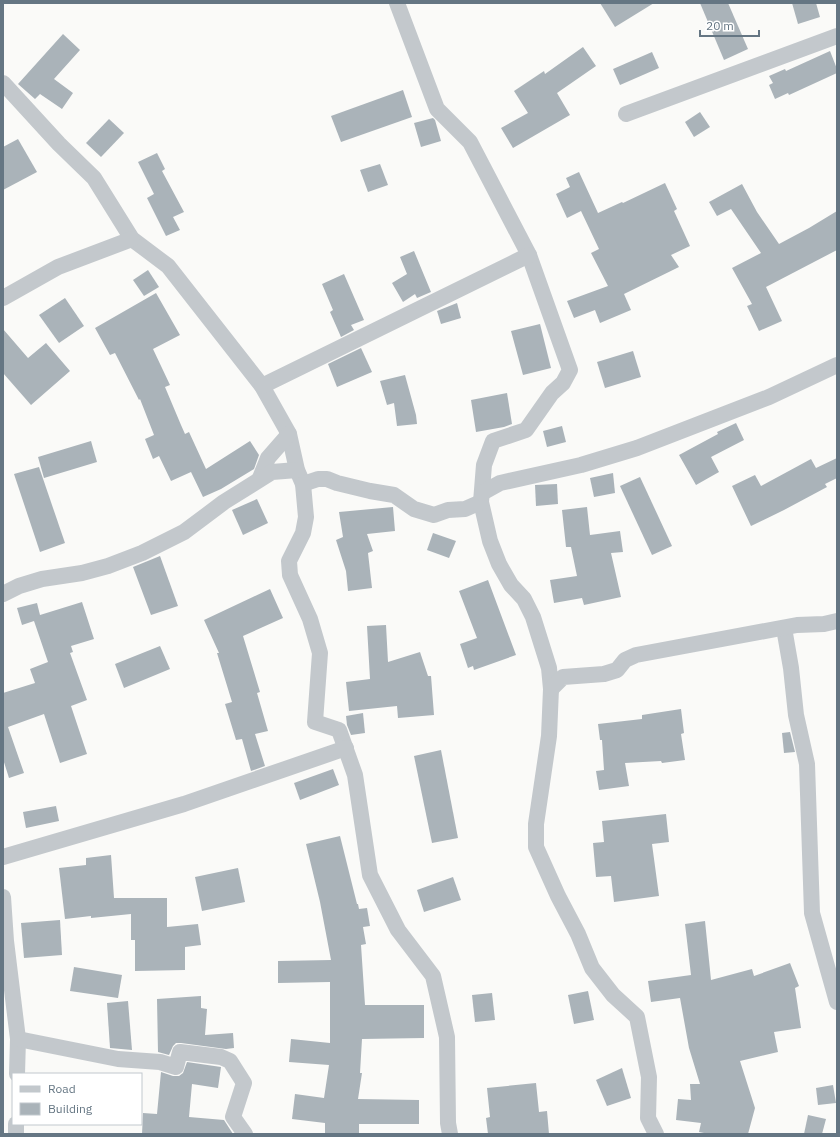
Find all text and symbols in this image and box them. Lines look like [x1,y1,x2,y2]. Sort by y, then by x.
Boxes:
scale bar [700,12,759,38]
text: 20 m [706,18,734,33]
legend [12,1073,142,1125]
text: Road [48,1081,76,1096]
text: Building [48,1101,93,1116]

